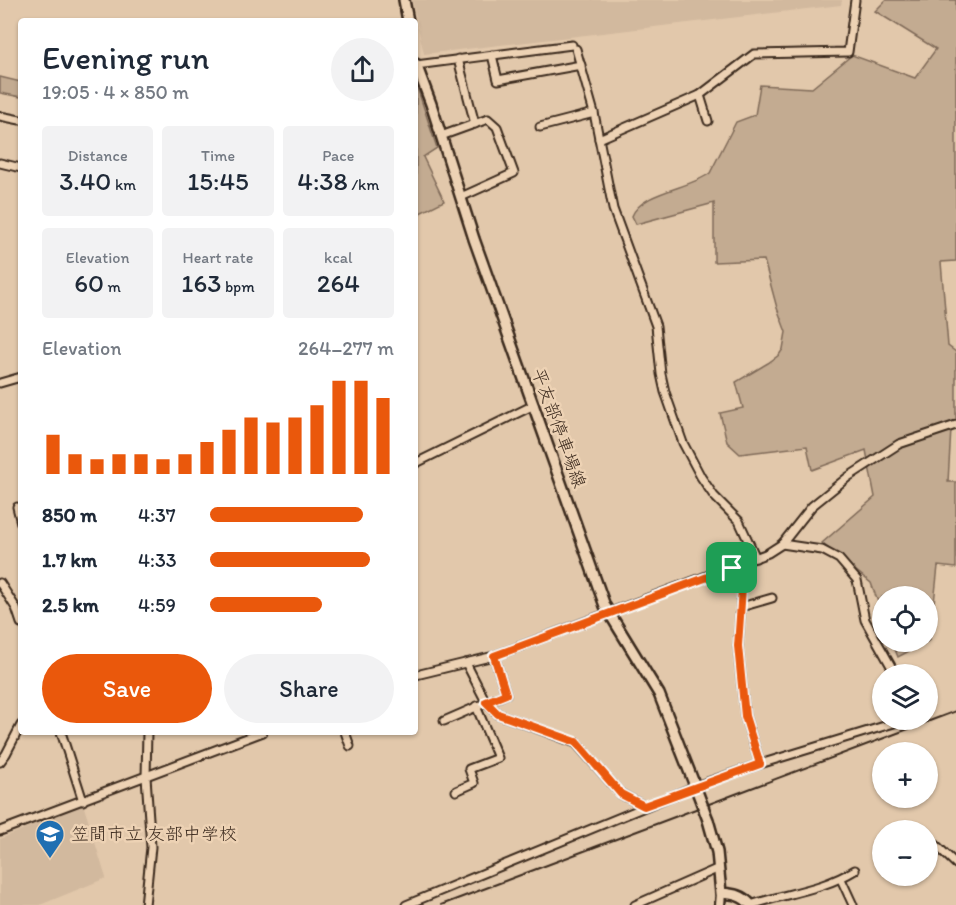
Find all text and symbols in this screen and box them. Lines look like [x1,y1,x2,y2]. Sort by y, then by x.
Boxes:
text: Evening run [42,38,209,77]
button: share [331,38,394,101]
text: 19:05 · 4 × 850 m [42,80,189,104]
text: Distance [68,146,128,165]
text: Time [201,146,235,165]
text: Pace [322,146,354,165]
text: 3.40 [59,165,111,197]
text: 15:45 [187,165,249,197]
text: 4:38 [297,165,348,197]
text: km [111,175,136,194]
text: /km [348,175,379,194]
text: Elevation [66,248,129,267]
text: Heart rate [183,248,253,267]
text: kcal [324,248,353,267]
text: 60 [74,267,104,299]
text: 163 [181,267,221,299]
text: 264 [317,267,360,299]
text: m [104,277,121,296]
text: bpm [221,277,255,296]
text: Elevation [42,336,121,360]
text: 264–277 m [298,336,394,360]
street label: 平友部停車場線 [527,365,591,491]
text: 850 m [42,503,97,527]
text: 4:37 [138,503,176,527]
pin [706,542,757,593]
text: 1.7 km [42,548,97,572]
text: 4:33 [138,548,177,572]
icon: arrive [715,551,748,584]
map controls [872,586,938,886]
button: locate [872,586,938,652]
text: 2.5 km [42,593,99,617]
text: 4:59 [138,593,176,617]
button: Save [42,654,212,723]
button: Share [224,654,394,723]
button: layers [872,664,938,730]
button: + [872,742,938,808]
school or university icon: 笠間市立 友部中学校 [34,818,66,860]
button: − [872,820,938,886]
place label: 笠間市立 友部中学校 [71,823,237,845]

